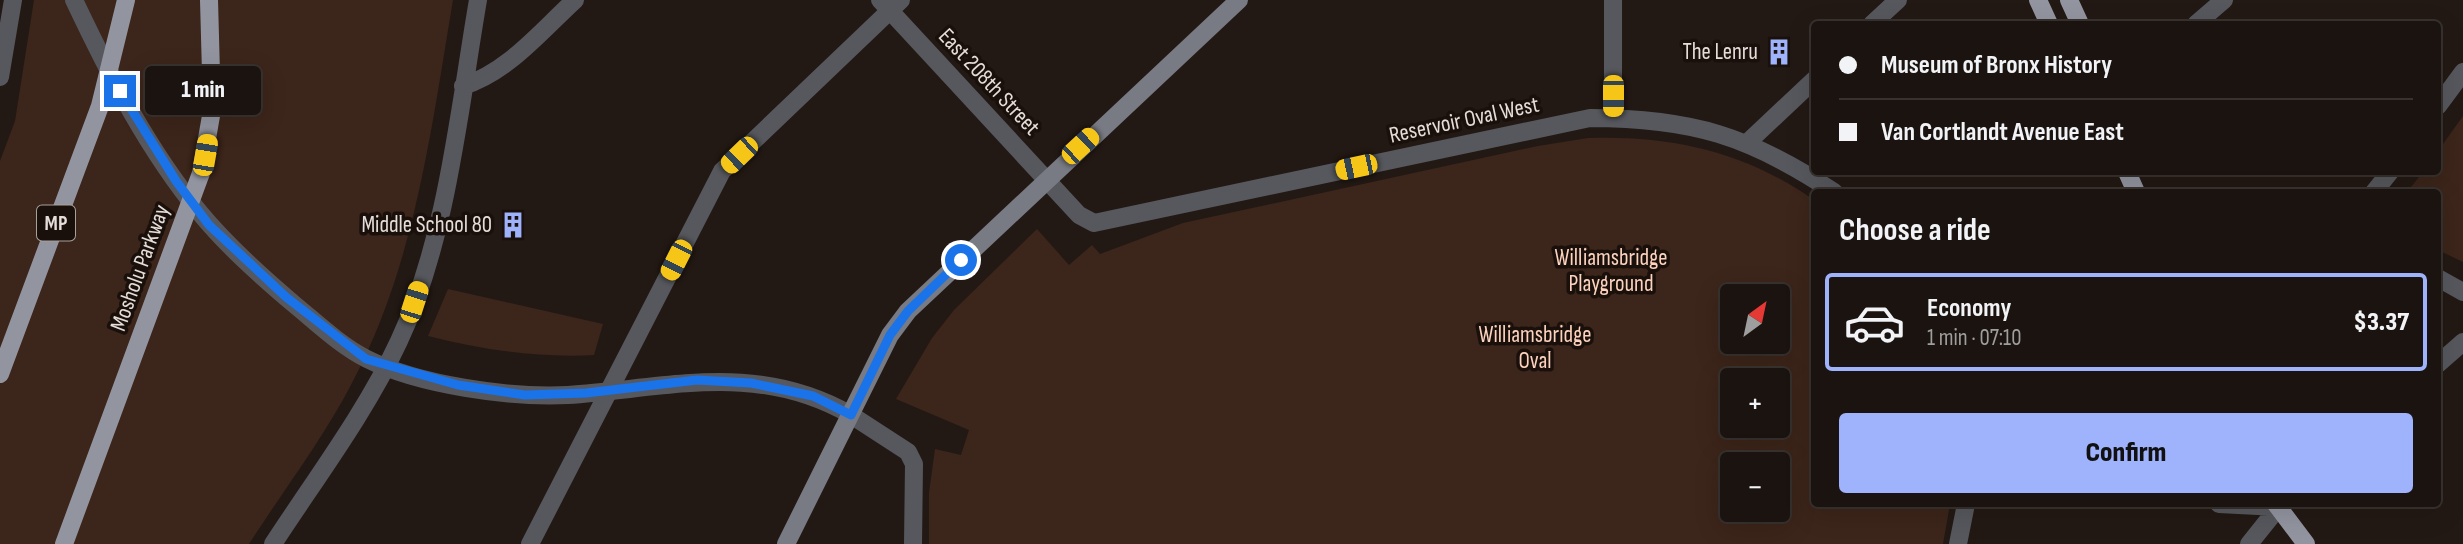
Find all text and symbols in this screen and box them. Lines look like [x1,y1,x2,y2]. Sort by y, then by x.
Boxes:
street label: East 208th Street [932,23,1046,141]
building icon: The Lenru [1764,37,1794,67]
place label: The Lenru [1683,38,1758,66]
text: Museum of Bronx History [1881,50,2112,81]
callout: 1 min [144,66,260,116]
route end [104,75,136,107]
car [1603,75,1624,117]
text: 1 min [181,76,225,104]
street label: Reservoir Oval West [1387,90,1541,150]
text: Van Cortlandt Avenue East [1881,117,2124,148]
car [1058,124,1103,168]
car [192,132,219,178]
car [717,133,762,177]
car [1334,152,1379,182]
street label: Mosholu Parkway [104,201,176,335]
road number: MP [37,206,75,241]
building icon: Middle School 80 [498,210,528,240]
place label: Middle School 80 [361,211,492,239]
text: Choose a ride [1839,211,1991,250]
car [658,237,695,283]
route start [945,244,977,276]
park label: Williamsbridge Playground [1555,244,1667,298]
car [398,279,431,325]
north arrow [1720,284,1790,354]
map controls [1720,284,1790,522]
icon: car [1843,291,1906,354]
text: Economy [1927,293,2011,324]
text: $3.37 [2353,307,2409,338]
park label: Williamsbridge Oval [1479,321,1591,375]
text: 1 min · 07:10 [1927,324,2021,352]
button: + [1720,368,1790,438]
button: Confirm [1839,413,2413,493]
button: − [1720,452,1790,522]

